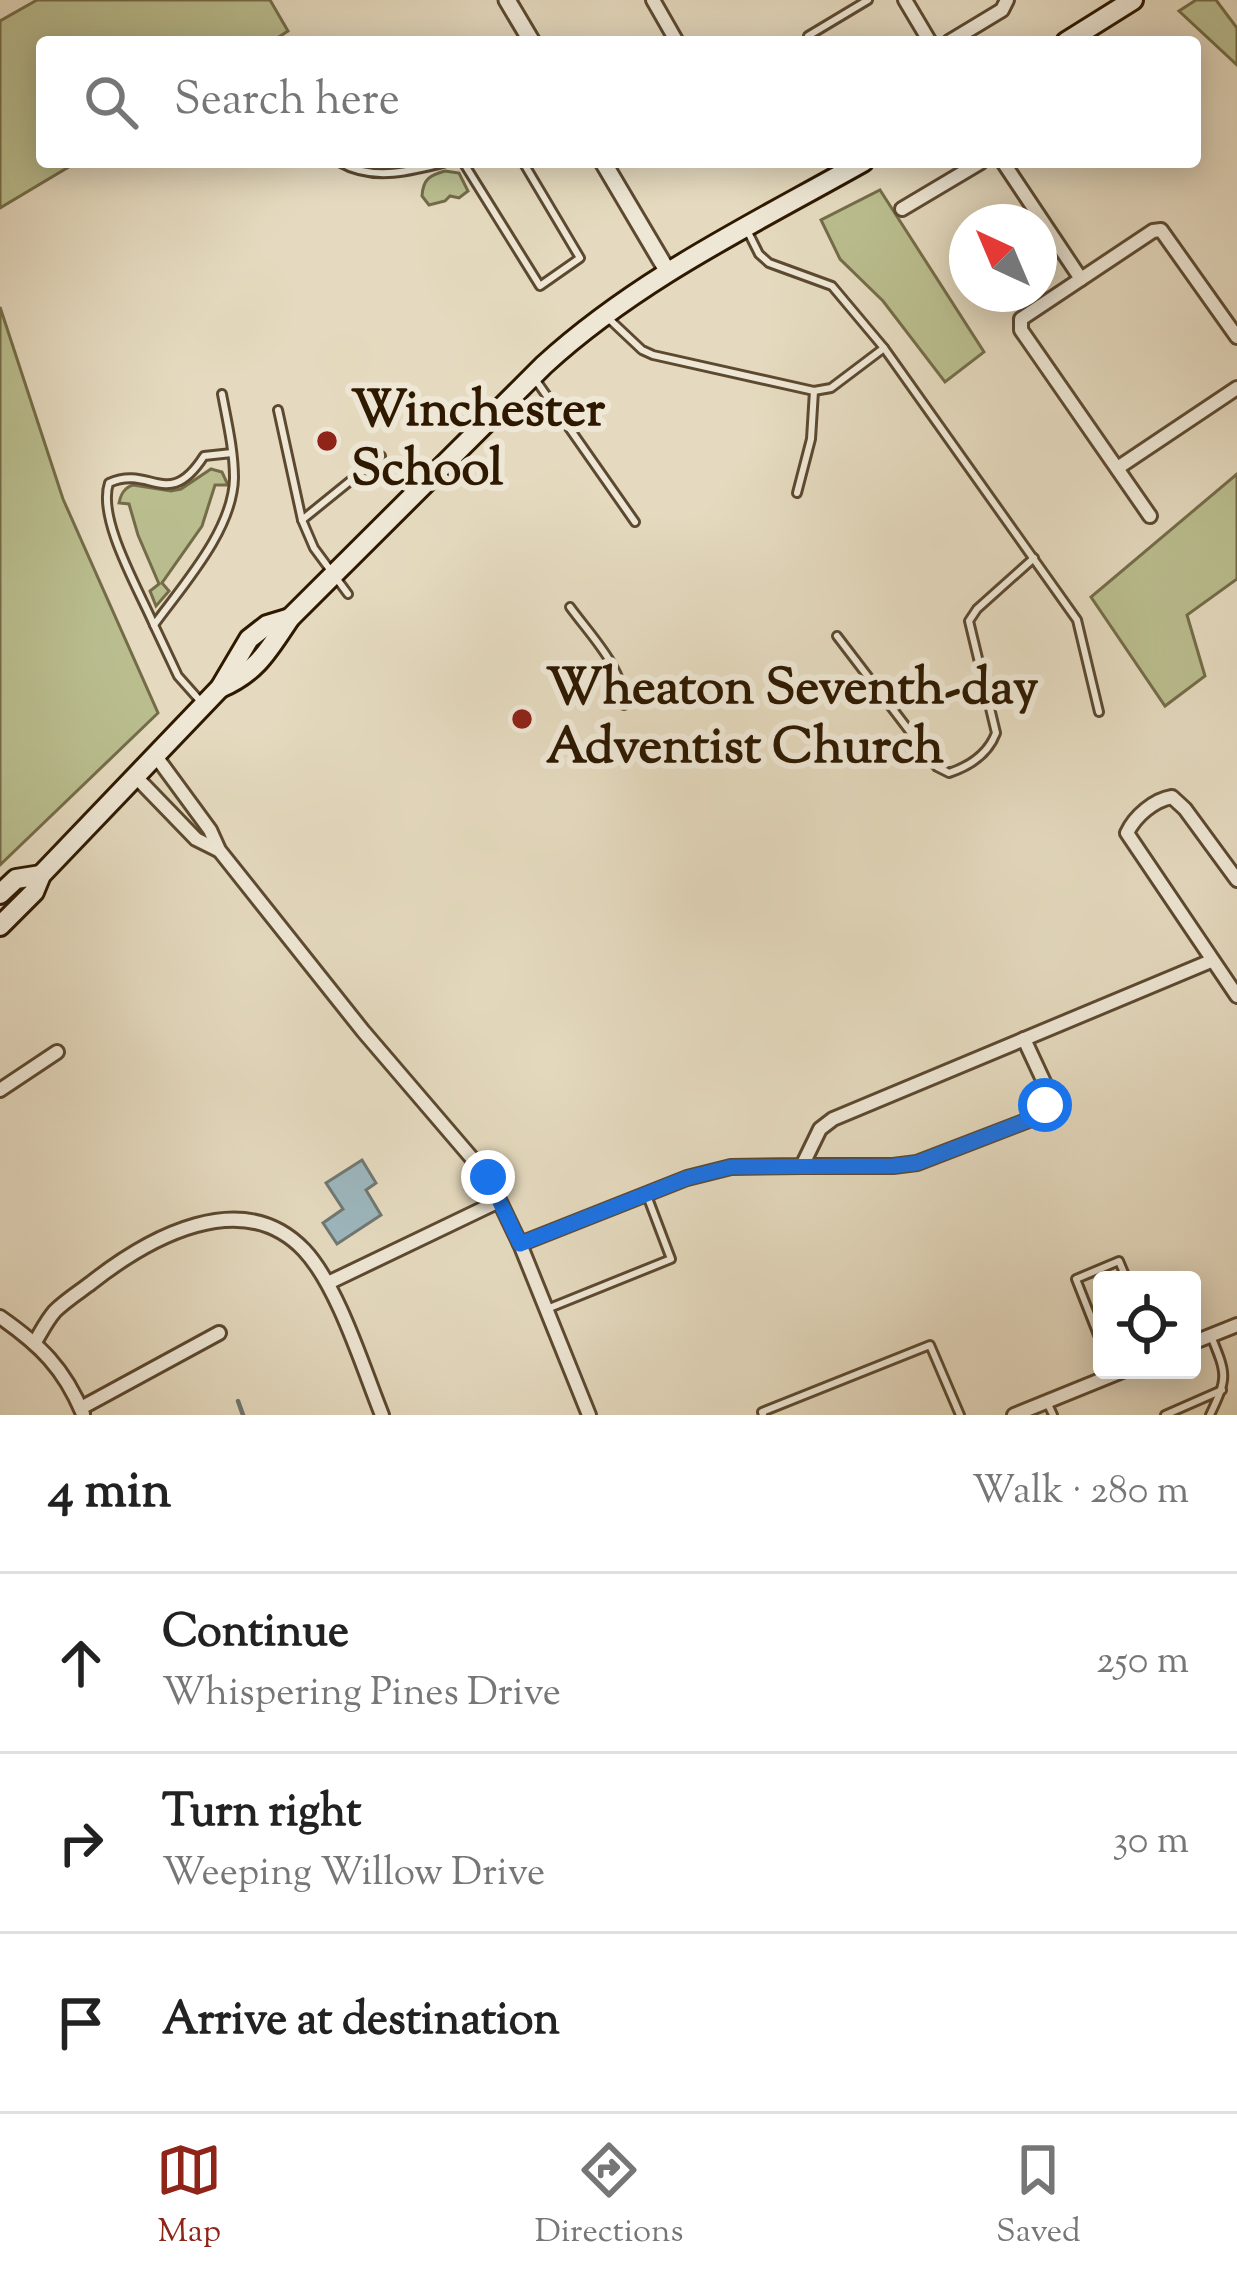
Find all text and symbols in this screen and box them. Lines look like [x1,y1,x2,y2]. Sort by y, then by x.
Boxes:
search box [36,36,1201,168]
icon: search [78,69,144,135]
text: Search here [174,70,400,135]
north arrow [949,204,1057,312]
place label: Winchester School [351,376,606,508]
marker: Winchester School [314,428,340,454]
place label: Wheaton Seventh-day Adventist Church [546,654,1039,786]
marker: Wheaton Seventh-day Adventist Church [509,706,535,732]
route start [1018,1078,1072,1132]
route end [461,1150,515,1204]
map controls [1093,1271,1201,1379]
button: locate [1093,1271,1201,1379]
text: 4 min [48,1457,171,1530]
text: Walk · 280 m [972,1465,1189,1521]
text: Continue [162,1602,349,1667]
icon: ahead [48,1630,114,1696]
text: 250 m [1096,1635,1189,1691]
text: Whispering Pines Drive [162,1667,561,1723]
text: Turn right [162,1782,361,1847]
icon: right [48,1810,114,1876]
text: 30 m [1112,1815,1189,1871]
text: Weeping Willow Drive [162,1847,545,1903]
icon: arrive [48,1990,114,2056]
text: Arrive at destination [162,1990,560,2055]
tab: Map [156,2137,222,2257]
tab: Directions [535,2137,684,2257]
tab: Saved [996,2137,1081,2257]

